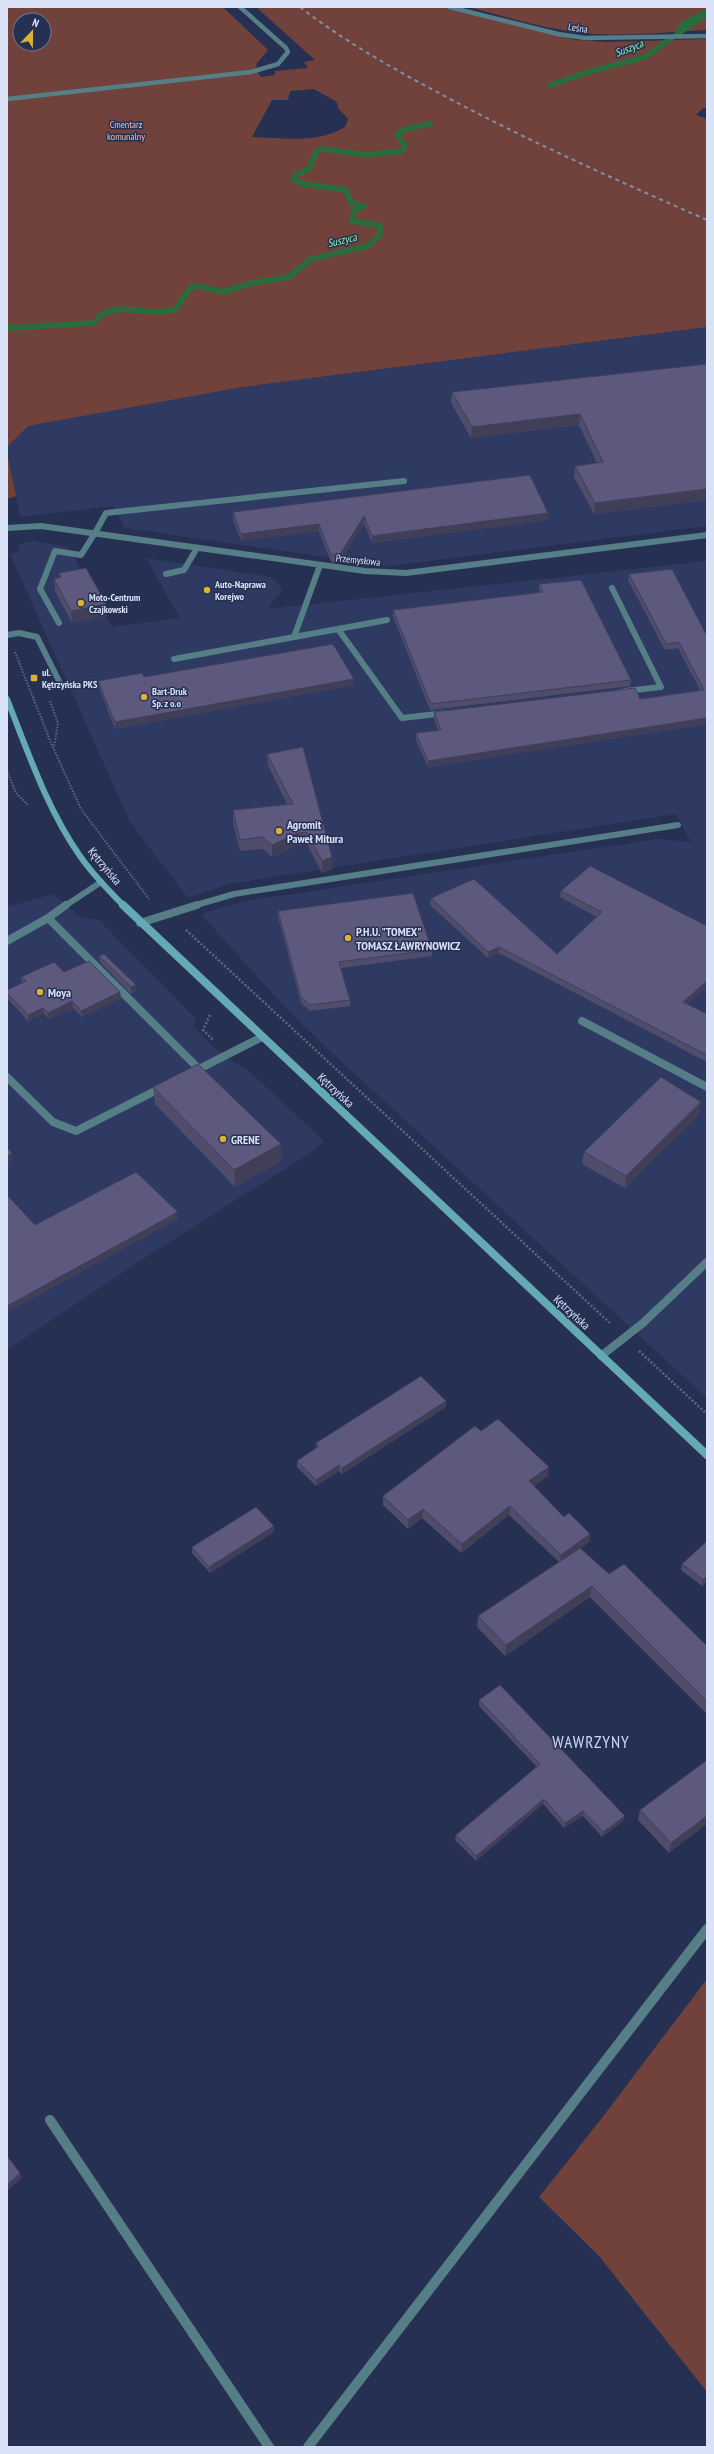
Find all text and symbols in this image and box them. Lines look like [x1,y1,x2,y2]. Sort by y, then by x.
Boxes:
north arrow [12,12,52,52]
text: N [30,15,41,30]
street label: Leśna [567,20,589,36]
water label: Suszyca [613,36,646,60]
park label: Cmentarz komunalny [107,118,145,143]
water label: Suszyca [326,230,359,250]
street label: Przemysłowa [335,551,381,569]
place label: Auto-Naprawa Korejwo [214,578,266,603]
marker: Auto-Naprawa Korejwo [202,585,212,595]
place label: Moto-Centrum Czajkowski [89,591,141,616]
marker: Moto-Centrum Czajkowski [76,598,86,608]
place label: ul. Kętrzyńska PKS [42,666,98,691]
marker: ul. Kętrzyńska PKS [29,673,39,683]
place label: Bart-Druk Sp. z o.o [152,685,188,710]
marker: Bart-Druk Sp. z o.o [139,692,149,702]
place label: Agromit Paweł Mitura [286,817,343,846]
marker: Agromit Paweł Mitura [274,826,284,836]
street label: Kętrzyńska [85,844,125,888]
place label: P.H.U. "TOMEX" TOMASZ ŁAWRYNOWICZ [356,924,461,953]
marker: P.H.U. "TOMEX" TOMASZ ŁAWRYNOWICZ [343,933,353,943]
place label: Moya [48,985,71,1000]
marker: Moya [35,987,45,997]
street label: Kętrzyńska [315,1069,358,1111]
place label: GRENE [231,1132,260,1147]
marker: GRENE [218,1134,228,1144]
street label: Kętrzyńska [551,1291,594,1333]
district label: WAWRZYNY [552,1731,630,1753]

